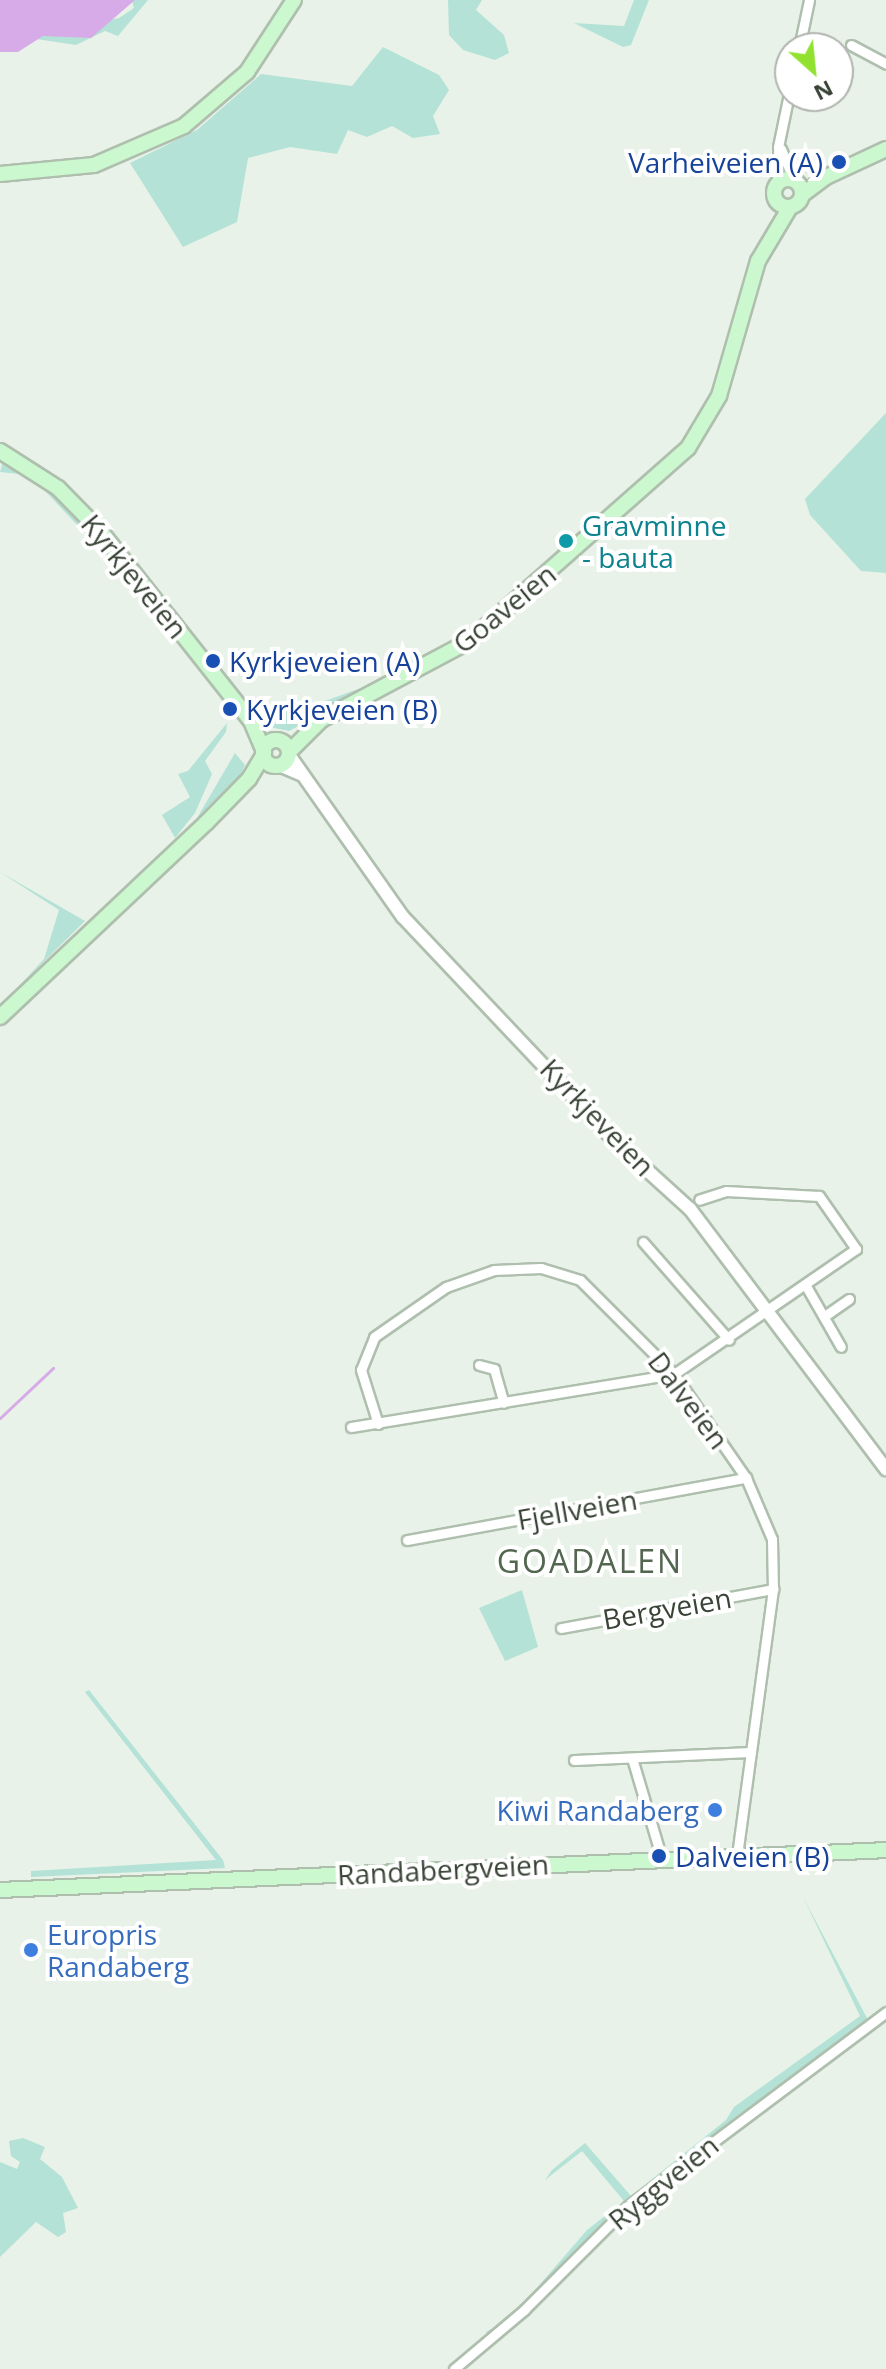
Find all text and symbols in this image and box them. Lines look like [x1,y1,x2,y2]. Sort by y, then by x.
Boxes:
north arrow [774,32,854,112]
text: N [809,74,839,109]
place label: Varheiveien (A) [628,145,823,179]
marker: Varheiveien (A) [830,153,848,171]
street label: Kyrkjeveien [75,507,195,645]
place label: Gravminne - bauta [582,508,726,574]
marker: Gravminne - bauta [557,532,575,550]
street label: Goaveien [446,556,562,660]
place label: Kyrkjeveien (A) [229,644,420,678]
marker: Kyrkjeveien (A) [204,652,222,670]
place label: Kyrkjeveien (B) [246,692,438,726]
marker: Kyrkjeveien (B) [221,700,239,718]
street label: Kyrkjeveien [534,1051,662,1183]
street label: Dalveien [642,1345,736,1455]
street label: Fjellveien [514,1482,640,1536]
district label: GOADALEN [497,1542,683,1580]
street label: Bergveien [600,1580,734,1636]
place label: Kiwi Randaberg [497,1793,699,1827]
marker: Kiwi Randaberg [706,1801,724,1819]
place label: Dalveien (B) [675,1839,829,1873]
street label: Randabergveien [336,1847,550,1891]
marker: Dalveien (B) [650,1847,668,1865]
place label: Europris Randaberg [47,1917,189,1983]
marker: Europris Randaberg [22,1941,40,1959]
street label: Ryggveien [601,2128,725,2236]

